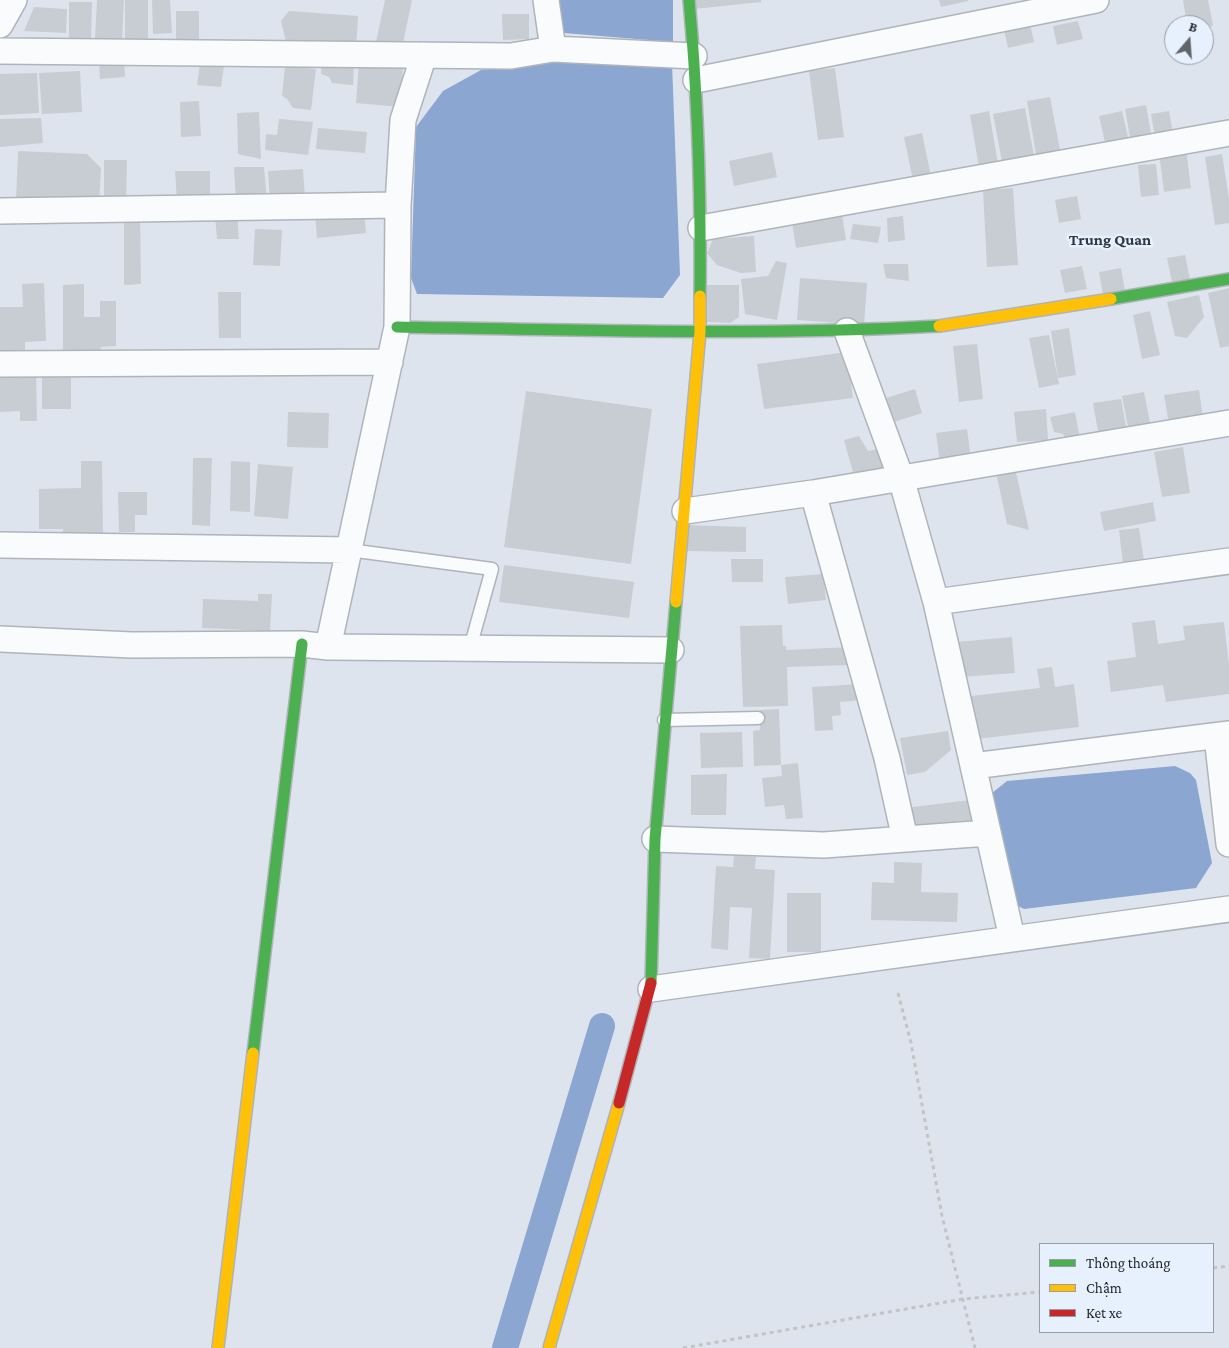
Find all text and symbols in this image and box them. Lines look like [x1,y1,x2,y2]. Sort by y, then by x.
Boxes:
north arrow [1164,15,1214,65]
text: B [1187,18,1200,36]
district label: Trung Quan [1069,230,1151,250]
legend [1039,1243,1214,1333]
text: Thông thoáng [1086,1255,1171,1271]
text: Chậm [1086,1280,1122,1296]
text: Kẹt xe [1086,1305,1122,1321]

